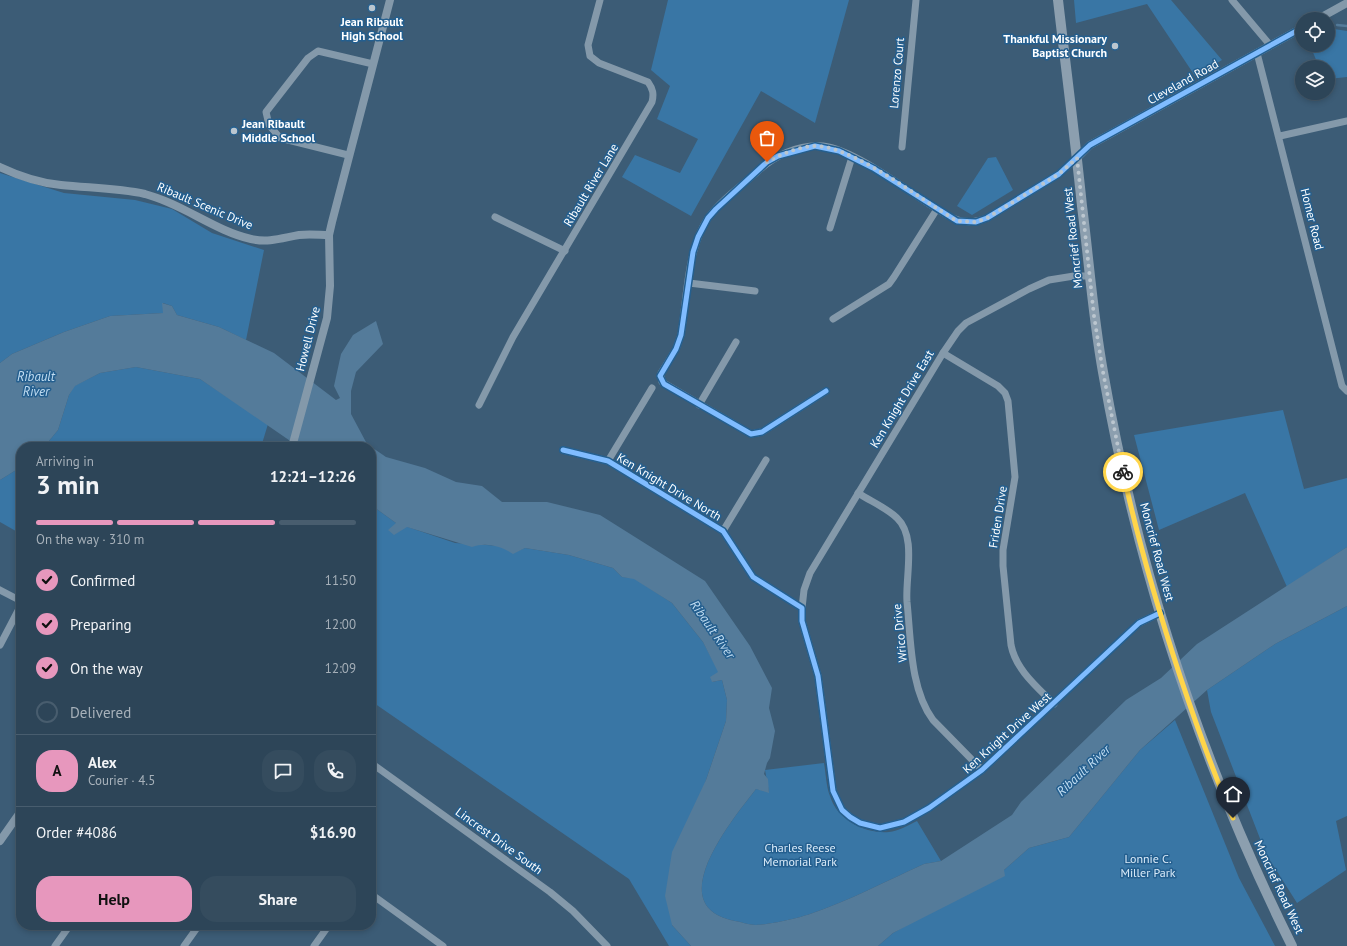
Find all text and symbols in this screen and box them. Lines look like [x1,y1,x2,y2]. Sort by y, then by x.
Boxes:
marker: Jean Ribault High School [367,3,377,13]
map controls [1295,12,1335,100]
button: locate [1295,12,1335,52]
place label: Jean Ribault High School [340,14,404,43]
place label: Thankful Missionary Baptist Church [1003,31,1107,60]
street label: Lorenzo Court [886,37,907,109]
marker: Thankful Missionary Baptist Church [1110,41,1120,51]
street label: Cleveland Road [1145,56,1221,107]
button: layers [1295,60,1335,100]
place label: Jean Ribault Middle School [241,116,315,145]
pin [750,121,784,162]
marker: Jean Ribault Middle School [229,126,239,136]
icon: bag [756,127,778,149]
street label: Ribault River Lane [560,141,621,229]
street label: Ribault Scenic Drive [155,179,255,232]
street label: Homer Road [1298,186,1327,251]
street label: Moncrief Road West [1060,187,1085,289]
street label: Howell Drive [292,305,323,373]
street label: Ken Knight Drive East [866,347,937,450]
water label: Ribault River [17,368,56,400]
street label: Ken Knight Drive North [614,449,724,524]
courier [1103,452,1143,492]
text: Arriving in [36,453,94,470]
icon: bike [1112,461,1134,483]
text: 12:21–12:26 [270,467,356,486]
text: 3 min [36,468,99,501]
street label: Friden Drive [985,485,1010,549]
street label: Moncrief Road West [1137,501,1178,603]
text: On the way · 310 m [36,531,144,548]
icon: check [36,569,58,591]
text: Confirmed [70,571,135,590]
text: 11:50 [325,572,356,589]
water label: Ribault River [686,597,739,663]
street label: Wrico Drive [889,603,910,663]
icon: check [36,613,58,635]
text: Preparing [70,615,132,634]
text: 12:00 [325,616,356,633]
icon: check [36,657,58,679]
text: On the way [70,659,143,678]
text: 12:09 [325,660,356,677]
street label: Ken Knight Drive West [959,689,1054,776]
text: Delivered [70,703,131,722]
water label: Ribault River [1053,741,1114,800]
button: chat [262,750,304,792]
button: phone [314,750,356,792]
text: Alex [88,753,117,772]
text: A [52,761,62,780]
text: Courier · 4.5 [88,772,155,789]
pin [1216,777,1250,818]
icon: home [1222,783,1244,805]
street label: Lincrest Drive South [453,804,546,877]
text: Order #4086 [36,823,117,842]
text: $16.90 [310,823,356,842]
street label: Moncrief Road West [1251,838,1308,936]
park label: Charles Reese Memorial Park [763,840,837,869]
park label: Lonnie C. Miller Park [1120,851,1176,880]
button: Help [36,876,192,922]
button: Share [200,876,356,922]

